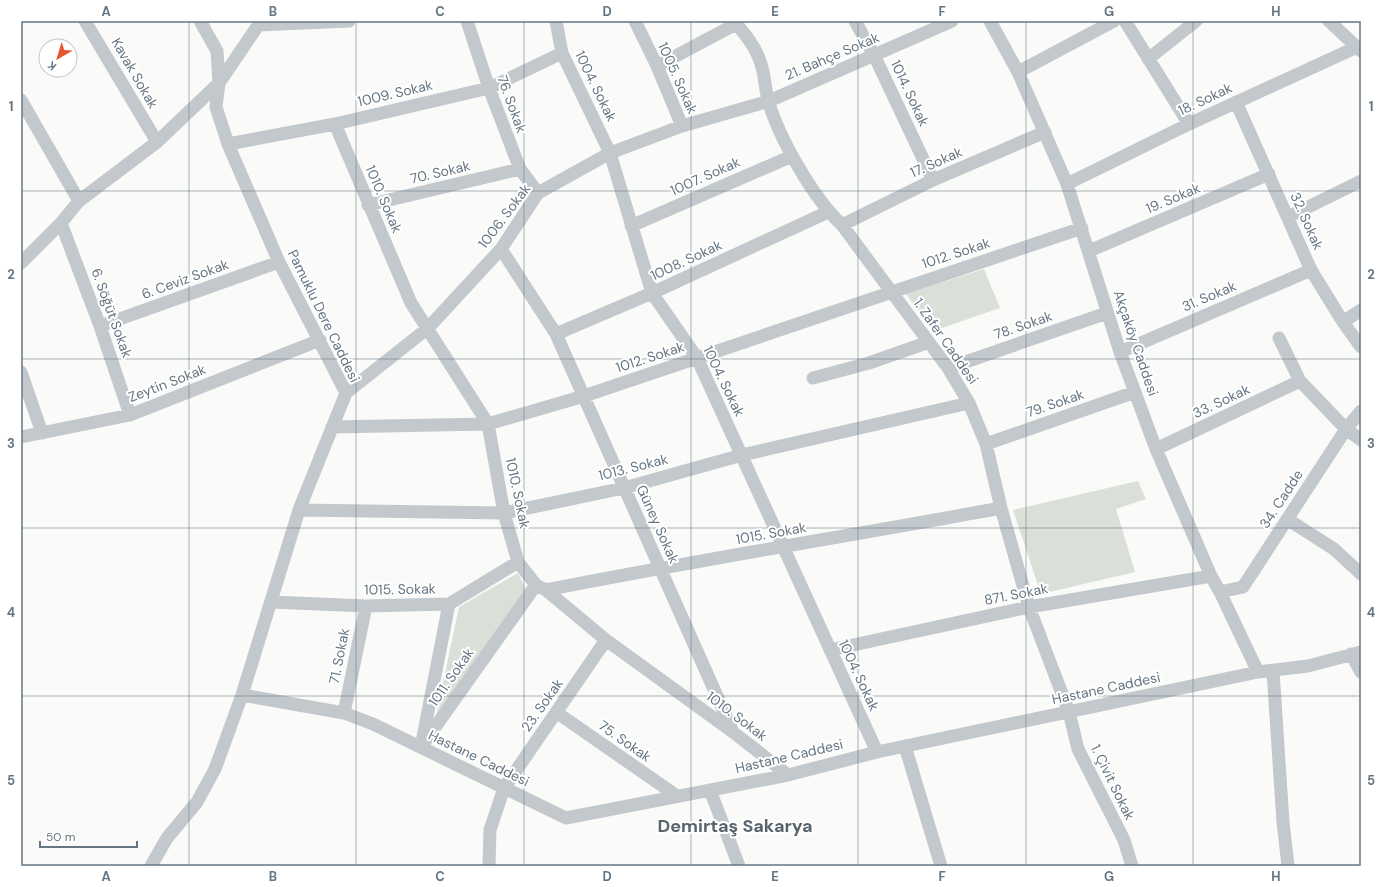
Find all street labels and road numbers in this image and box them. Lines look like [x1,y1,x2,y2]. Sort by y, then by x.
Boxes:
street label: 21. Bahçe Sokak [782,28,882,84]
street label: Kavak Sokak [108,34,162,112]
street label: 1005. Sokak [654,39,702,117]
street label: 1004. Sokak [571,48,621,124]
street label: 1014. Sokak [887,57,933,129]
street label: 76. Sokak [493,73,531,135]
street label: 1009. Sokak [356,76,434,110]
street label: 18. Sokak [1175,79,1235,119]
street label: 17. Sokak [907,142,965,182]
street label: 1007. Sokak [667,153,743,199]
street label: 70. Sokak [408,156,472,188]
street label: 1010. Sokak [362,162,406,236]
street label: 19. Sokak [1143,179,1203,217]
street label: 1006. Sokak [474,180,534,252]
street label: 32. Sokak [1286,190,1328,252]
street label: 1012. Sokak [919,233,993,273]
street label: 1008. Sokak [647,236,725,284]
street label: Pamuklu Dere Caddesi [284,247,364,385]
street label: 6. Ceviz Sokak [139,255,231,303]
street label: 6. Söğüt Sokak [87,266,137,360]
street label: 31. Sokak [1179,277,1239,315]
street label: Akçaköy Caddesi [1109,288,1163,398]
street label: 1. Zafer Caddesi [910,294,982,388]
street label: 78. Sokak [992,307,1054,343]
street label: 1012. Sokak [613,337,687,377]
street label: 1004. Sokak [699,343,749,419]
street label: Zeytin Sokak [126,360,208,406]
street label: 33. Sokak [1189,380,1253,422]
street label: 79. Sokak [1024,385,1086,421]
street label: 1013. Sokak [596,450,670,484]
street label: 1010. Sokak [502,456,534,530]
street label: 34. Cadde [1255,466,1307,532]
street label: Güney Sokak [633,482,683,566]
street label: 1015. Sokak [734,518,808,548]
street label: 1015. Sokak [364,579,436,599]
street label: 871. Sokak [983,579,1049,609]
street label: 71. Sokak [325,627,353,685]
street label: 1004. Sokak [835,636,883,714]
street label: 1011. Sokak [424,644,478,710]
street label: Hastane Caddesi [1050,668,1162,708]
street label: 23. Sokak [517,675,567,735]
street label: 1010. Sokak [703,687,771,745]
street label: 75. Sokak [595,716,655,766]
street label: Hastane Caddesi [426,726,532,790]
street label: Hastane Caddesi [733,735,845,777]
street label: 1. Çivit Sokak [1087,741,1139,823]

